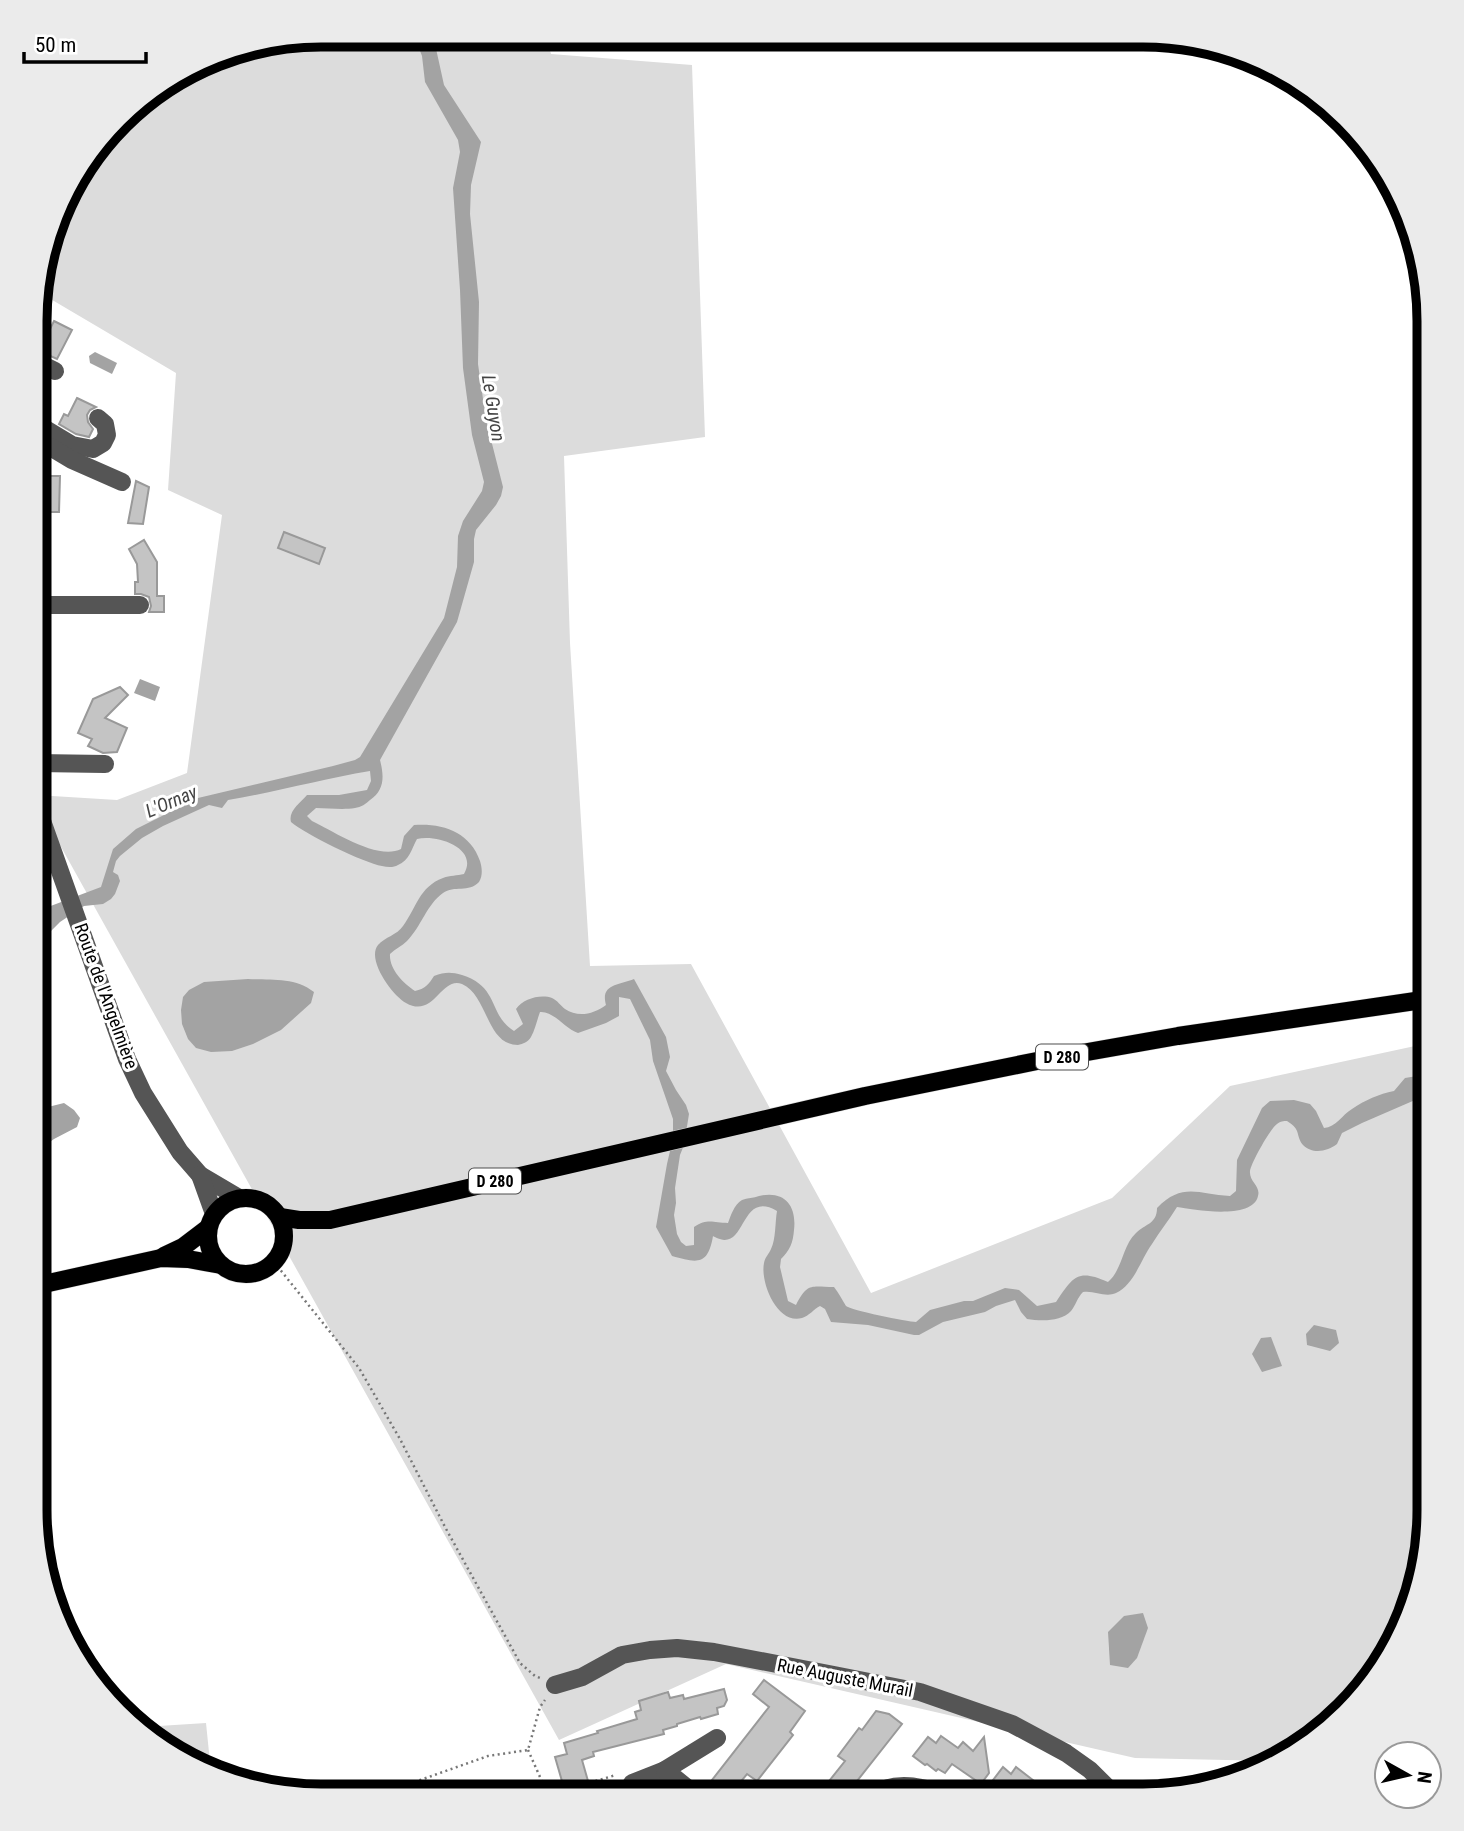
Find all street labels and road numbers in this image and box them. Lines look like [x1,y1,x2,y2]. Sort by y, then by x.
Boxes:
street label: Route de l'Angelmière [70,920,143,1071]
road number: D 280 [1036,1044,1088,1070]
road number: D 280 [469,1168,521,1194]
street label: Rue Auguste Murail [775,1654,915,1701]

